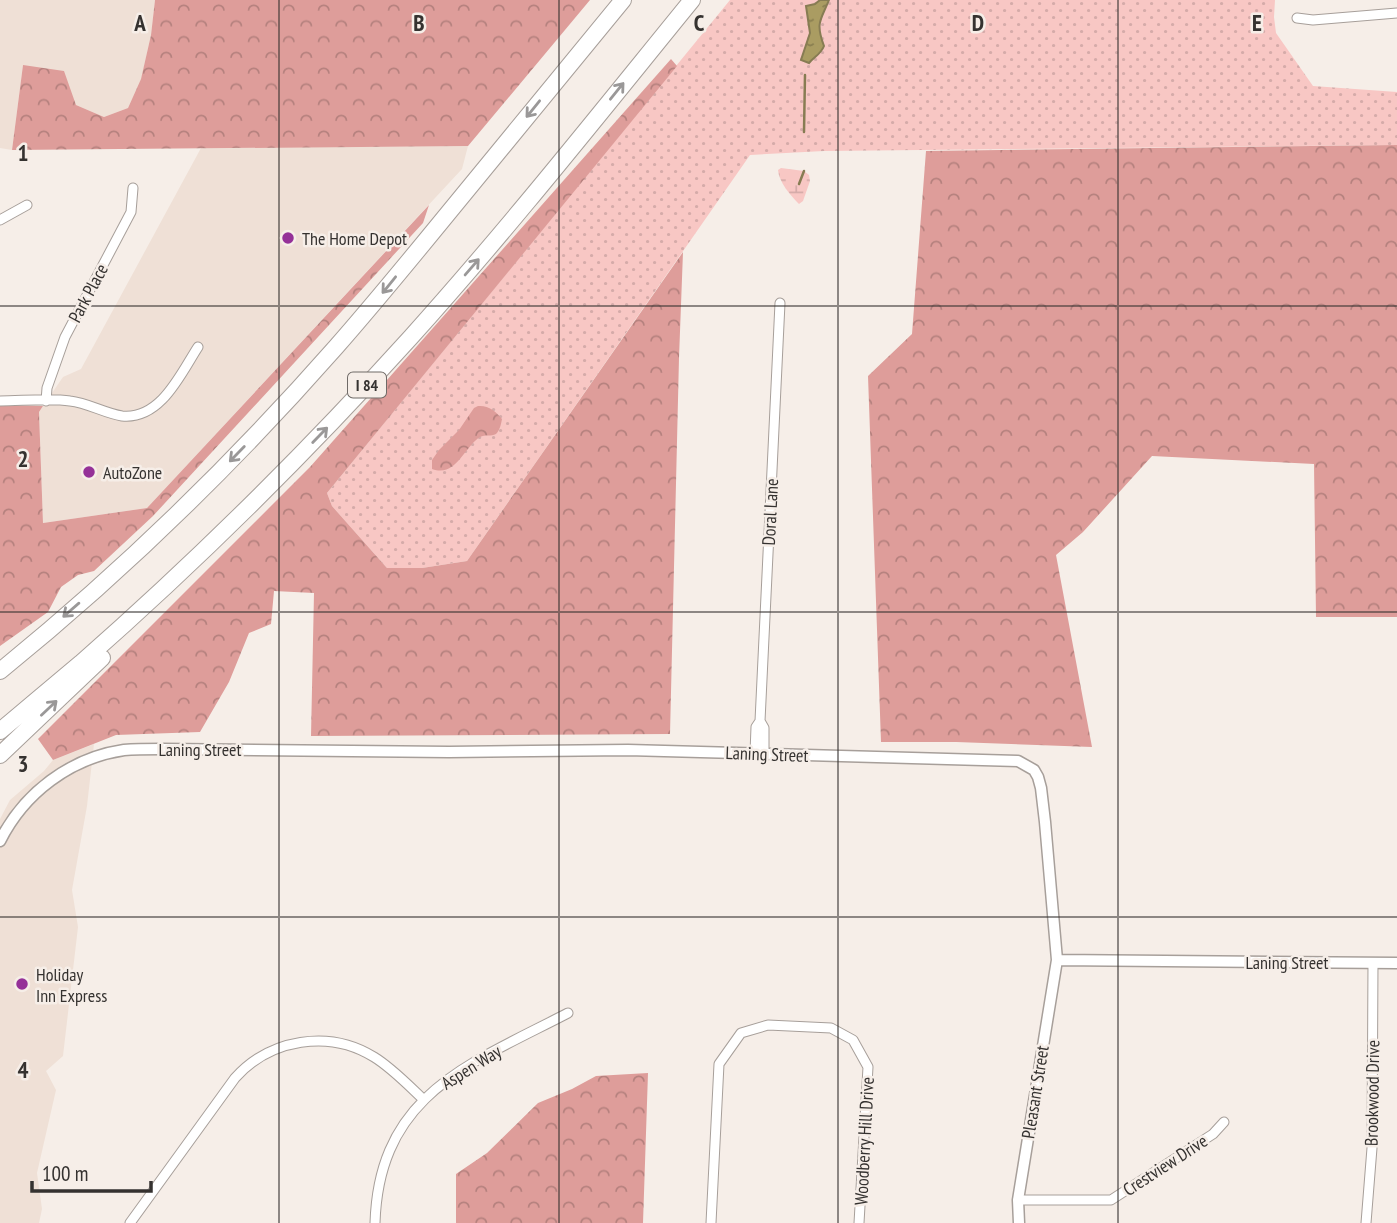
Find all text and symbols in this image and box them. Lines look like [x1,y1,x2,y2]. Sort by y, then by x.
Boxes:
text: A [133,8,146,37]
text: B [413,8,425,37]
text: C [694,8,705,37]
text: D [972,8,984,37]
text: E [1252,8,1262,37]
one-way arrow [609,83,625,101]
one-way arrow [525,100,541,118]
text: 1 [18,138,29,167]
place label: The Home Depot [302,227,407,250]
marker: The Home Depot [280,230,296,246]
one-way arrow [464,258,480,276]
street label: Park Place [63,260,113,326]
one-way arrow [381,275,396,293]
road number: I 84 [348,372,386,398]
one-way arrow [311,427,328,444]
text: 2 [18,444,29,473]
one-way arrow [228,445,245,462]
place label: AutoZone [103,461,162,484]
marker: AutoZone [81,464,97,480]
street label: Doral Lane [757,478,783,546]
one-way arrow [63,602,81,618]
one-way arrow [40,700,57,717]
street label: Laning Street [159,738,242,761]
street label: Laning Street [725,741,809,767]
text: 3 [18,749,29,778]
street label: Laning Street [1246,951,1329,974]
place label: Holiday Inn Express [36,963,107,1007]
marker: Holiday Inn Express [14,976,30,992]
street label: Aspen Way [437,1039,506,1094]
street label: Brookwood Drive [1360,1040,1384,1146]
street label: Pleasant Street [1016,1044,1054,1140]
text: 4 [18,1055,29,1084]
street label: Woodberry Hill Drive [849,1076,879,1206]
street label: Crestview Drive [1118,1129,1212,1201]
scale bar [32,1150,150,1194]
text: 100 m [42,1160,88,1187]

